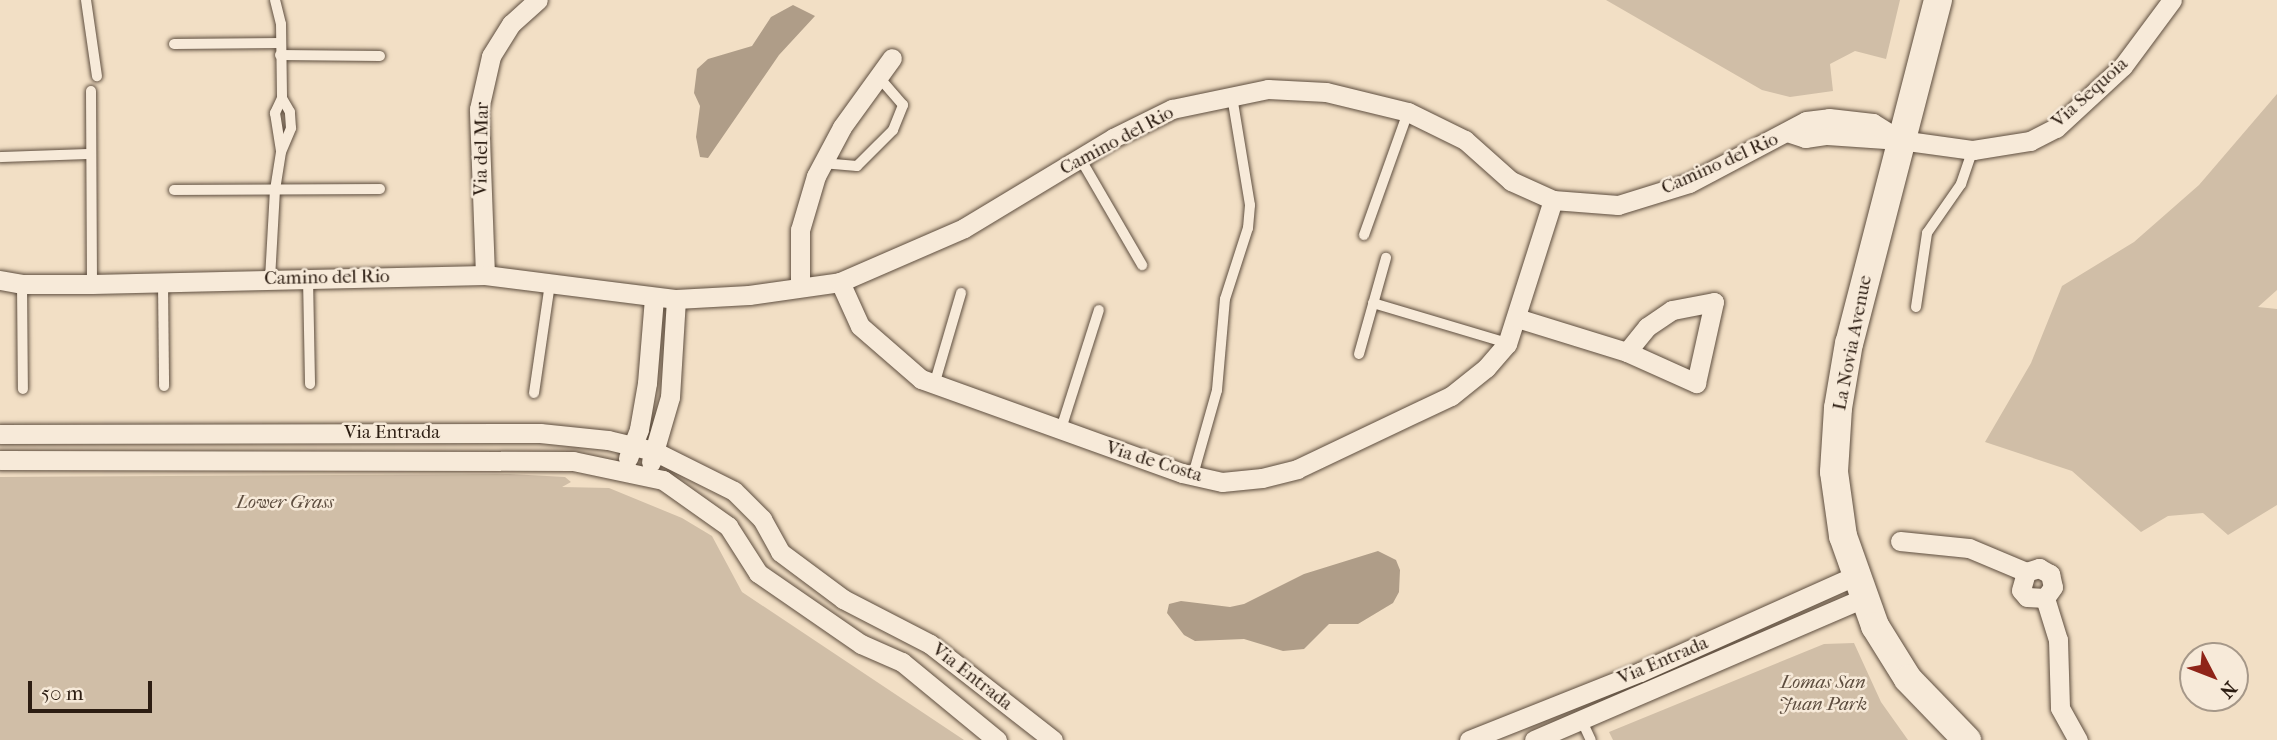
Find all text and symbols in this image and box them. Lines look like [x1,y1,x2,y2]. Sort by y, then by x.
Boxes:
street label: Via Sequoia [2047,53,2133,133]
street label: Camino del Rio [1056,101,1178,181]
street label: Via del Mar [470,102,494,196]
street label: Camino del Rio [1658,128,1782,200]
street label: Camino del Rio [264,266,390,290]
street label: La Novia Avenue [1829,274,1877,412]
street label: Via Entrada [344,422,440,444]
street label: Via de Costa [1103,437,1205,487]
park label: Lower Grass [236,492,334,514]
street label: Via Entrada [1614,632,1712,690]
street label: Via Entrada [927,638,1017,716]
north arrow [2179,642,2249,712]
scale bar [32,666,156,710]
park label: Lomas San Juan Park [1779,672,1867,716]
text: N [2215,677,2241,702]
text: 50 m [41,681,84,705]

